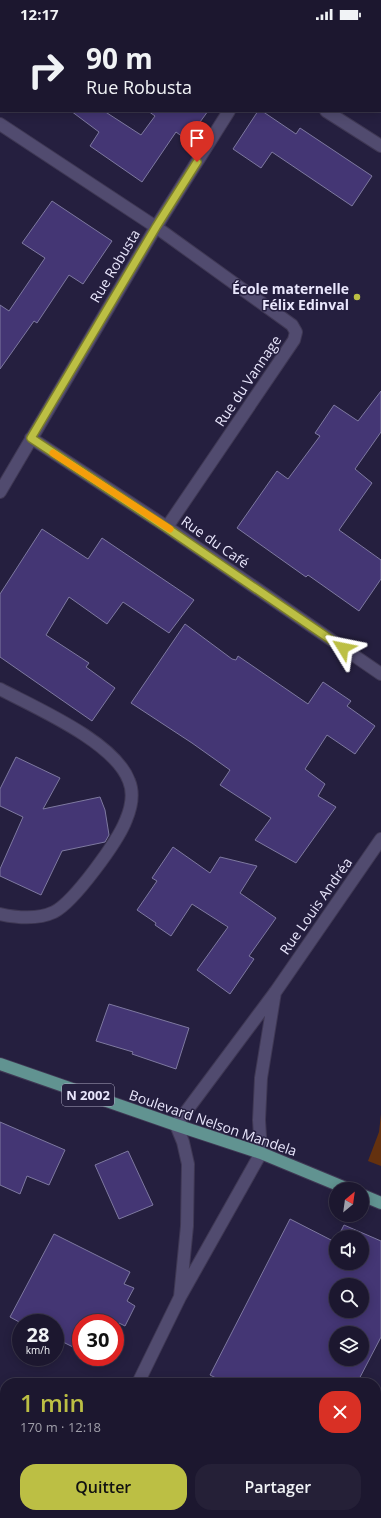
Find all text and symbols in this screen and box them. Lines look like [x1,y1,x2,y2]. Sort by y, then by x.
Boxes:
text: 12:17 [20,4,59,24]
text: 90 m [86,39,153,77]
icon: right [20,44,72,96]
text: Rue Robusta [86,75,192,99]
pin [180,121,214,162]
icon: arrive [186,127,208,149]
street label: Rue Robusta [85,226,144,306]
place label: École maternelle Félix Edinval [232,279,349,314]
marker: École maternelle Félix Edinval [352,292,362,302]
street label: Rue du Vannage [210,331,285,430]
street label: Rue du Café [178,511,253,572]
position arrow [322,627,364,669]
street label: Rue Louis Andréa [275,853,356,958]
road number: N 2002 [62,1084,114,1106]
street label: Boulevard Nelson Mandela [127,1085,300,1160]
north arrow [329,1182,369,1222]
map controls [329,1182,369,1366]
button: sound [329,1230,369,1270]
button: search [329,1278,369,1318]
speed limit sign: 30 [72,1314,124,1366]
text: 28 [27,1321,49,1348]
button: layers [329,1326,369,1366]
text: km/h [26,1343,50,1357]
text: 1 min [20,1386,85,1419]
button: close [319,1391,361,1433]
text: 170 m · 12:18 [20,1418,101,1436]
button: Quitter [20,1464,187,1510]
button: Partager [195,1464,361,1510]

